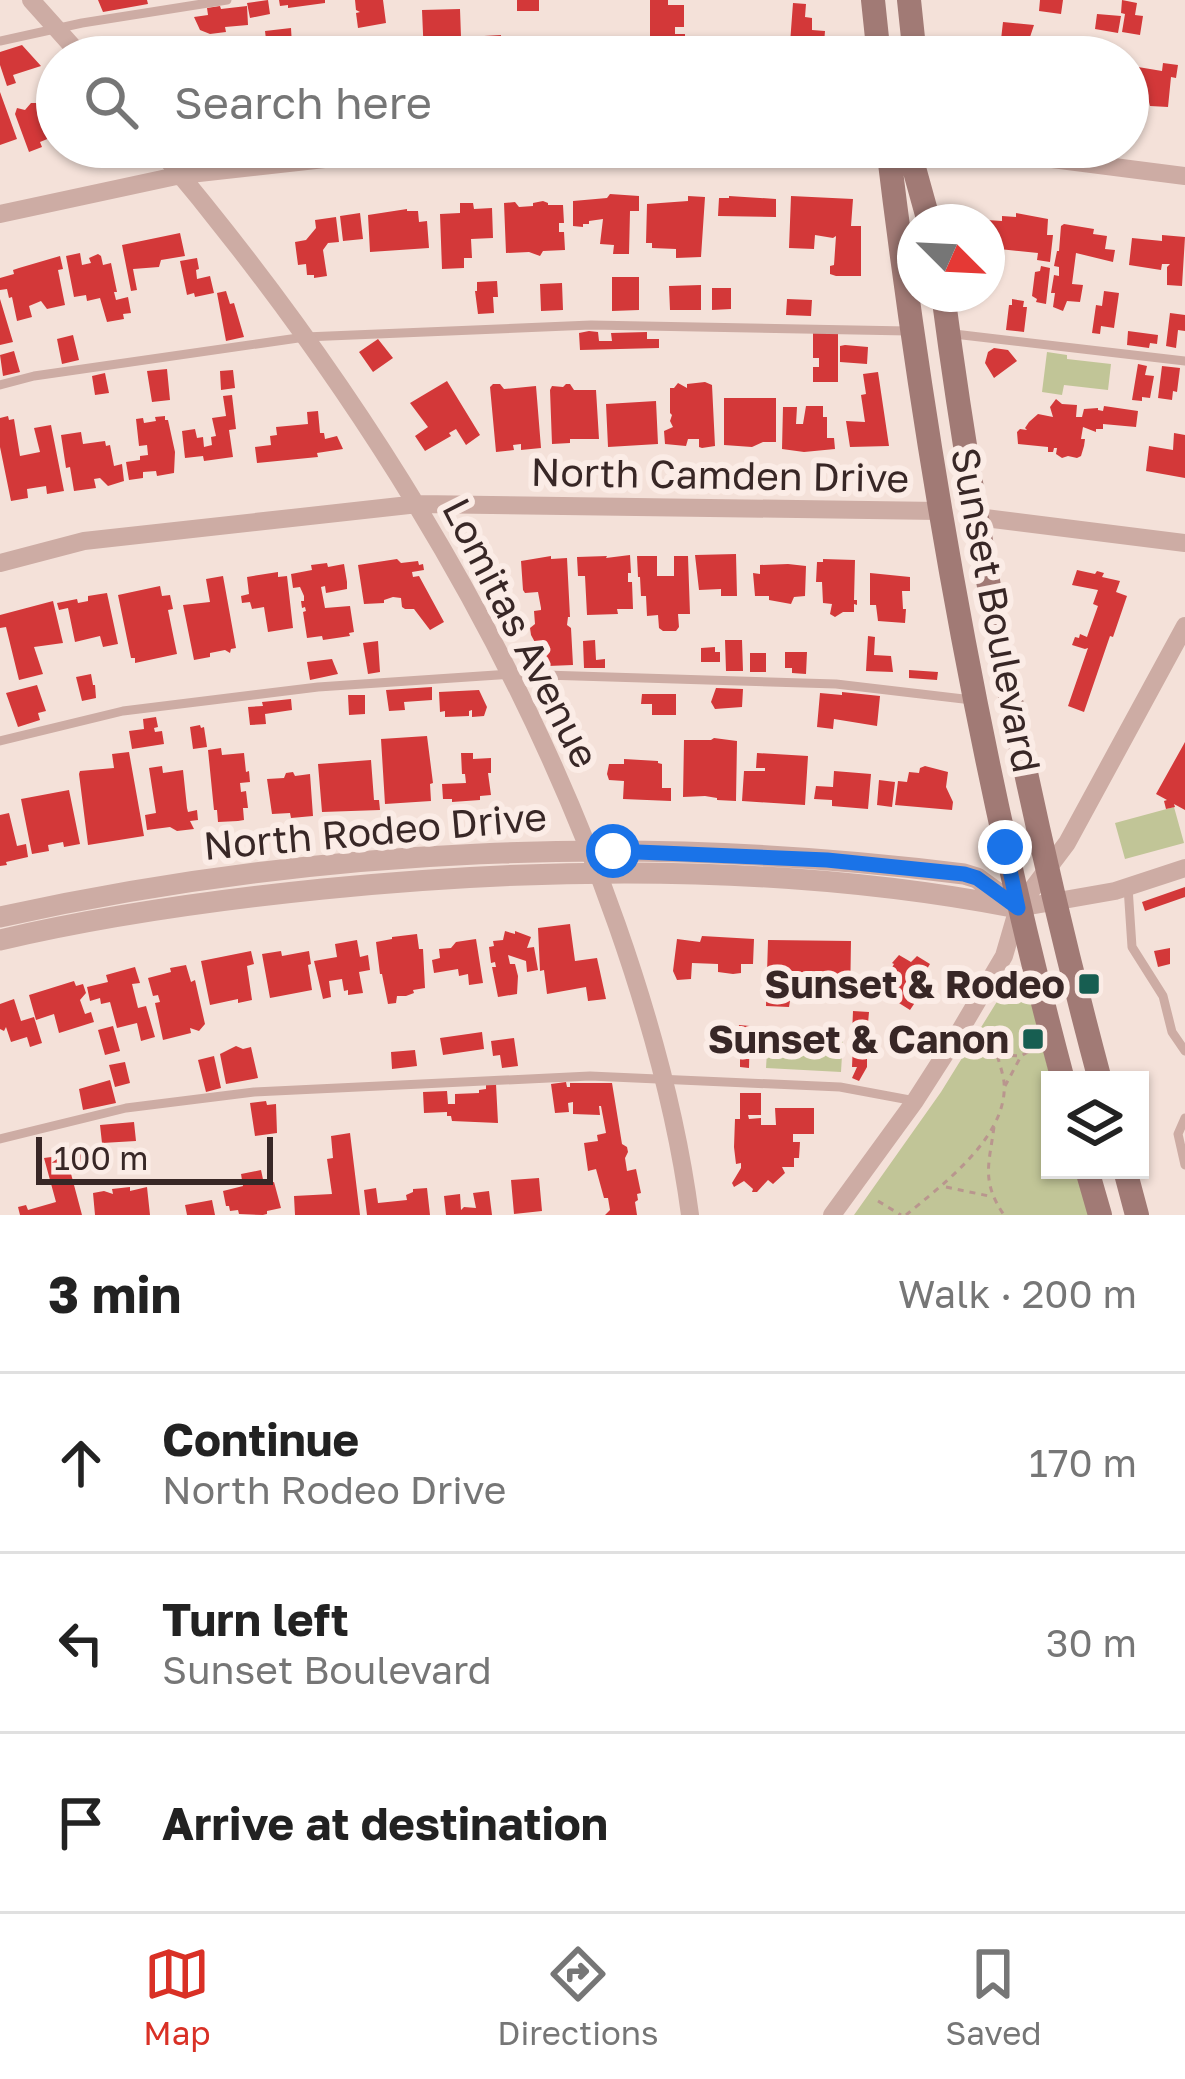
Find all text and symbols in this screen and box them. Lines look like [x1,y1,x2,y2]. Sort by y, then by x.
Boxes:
search box [36,36,1149,168]
icon: search [78,69,144,135]
text: Search here [174,75,432,129]
north arrow [897,204,1005,312]
street label: Sunset Boulevard [942,444,1051,776]
street label: North Camden Drive [530,448,910,501]
street label: Lomitas Avenue [433,490,610,775]
street label: North Rodeo Drive [201,792,548,869]
route end [978,820,1032,874]
route start [586,824,640,878]
place label: Sunset & Rodeo [764,960,1065,1007]
marker: Sunset & Rodeo [1076,971,1102,997]
place label: Sunset & Canon [708,1015,1009,1062]
marker: Sunset & Canon [1020,1026,1046,1052]
map controls [1041,1071,1149,1179]
button: layers [1041,1071,1149,1179]
scale bar [36,1131,273,1184]
text: 100 m [54,1138,148,1177]
text: 3 min [48,1263,181,1324]
text: Walk · 200 m [898,1270,1137,1317]
text: Continue [162,1412,359,1466]
icon: ahead [48,1430,114,1496]
text: 170 m [1029,1439,1137,1486]
text: North Rodeo Drive [162,1466,506,1513]
text: Turn left [162,1592,349,1646]
icon: left [48,1610,114,1676]
text: 30 m [1046,1619,1137,1666]
text: Sunset Boulevard [162,1646,492,1693]
icon: arrive [48,1790,114,1856]
text: Arrive at destination [162,1796,608,1850]
tab: Map [143,1941,211,2052]
tab: Directions [497,1941,659,2052]
tab: Saved [945,1941,1042,2052]

